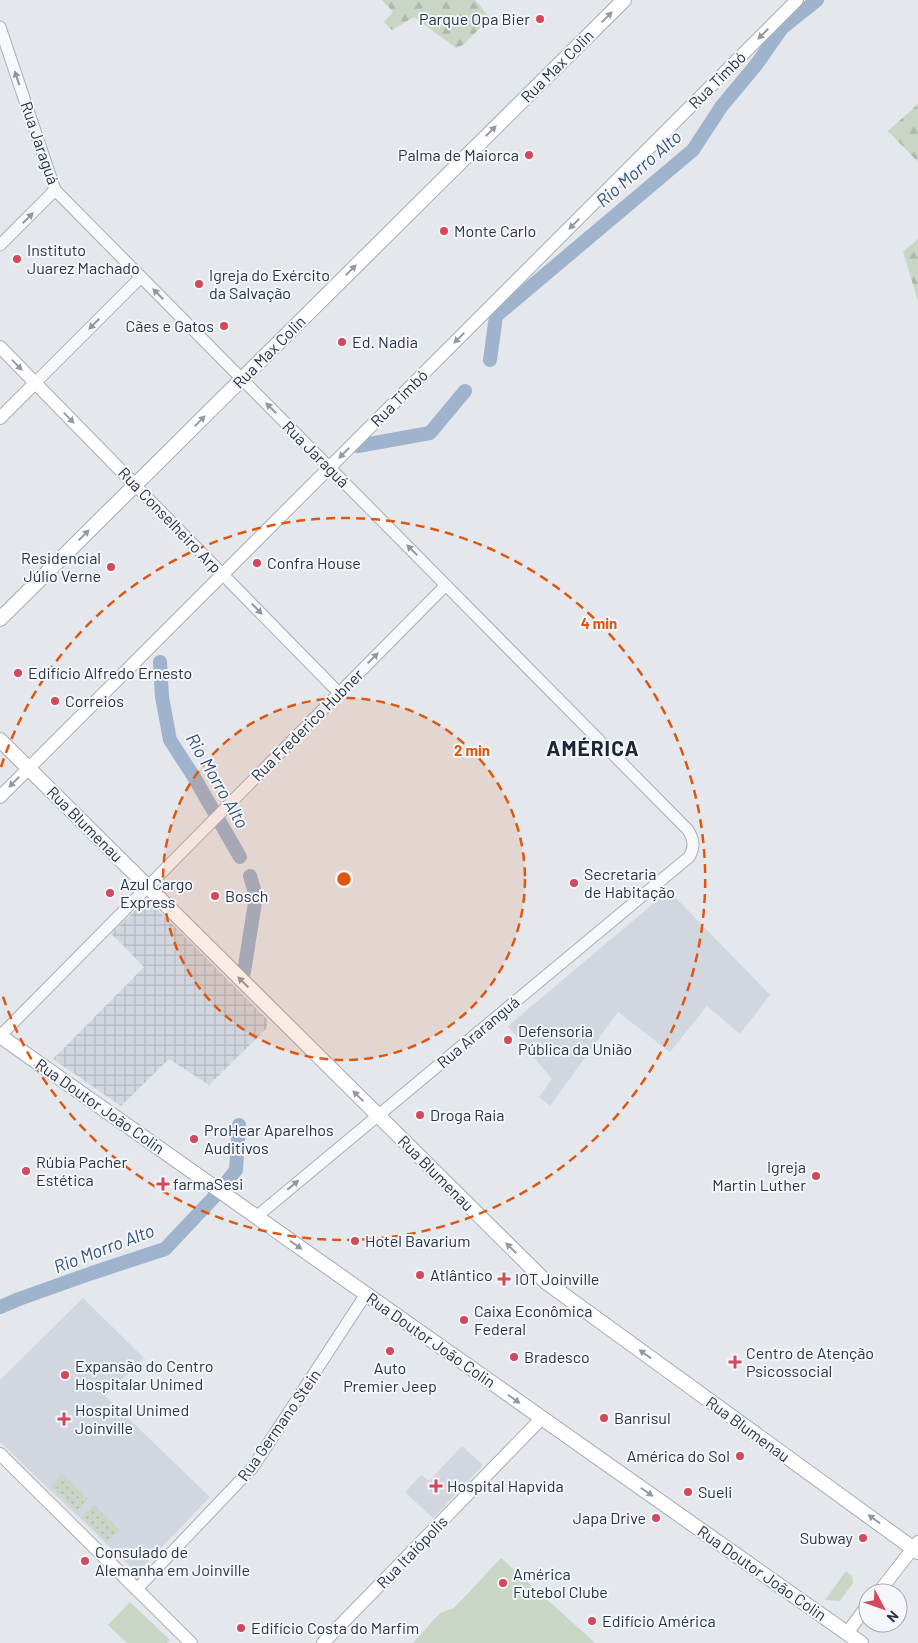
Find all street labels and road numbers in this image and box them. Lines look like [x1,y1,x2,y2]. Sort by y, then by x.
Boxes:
street label: Rua Max Colin [516,25,597,106]
street label: Rua Timbó [684,47,749,112]
street label: Rua Jaraguá [17,99,64,187]
street label: Rua Max Colin [228,311,309,392]
street label: Rua Timbó [366,365,431,430]
street label: Rua Jaraguá [279,416,354,491]
street label: Rua Conselheiro Arp [115,463,226,577]
street label: Rua Frederico Hubner [247,664,367,785]
street label: Rua Blumenau [44,782,127,865]
street label: Rua Araranguá [433,992,523,1071]
street label: Rua Doutor João Colin [32,1054,168,1157]
street label: Rua Blumenau [395,1131,478,1214]
street label: Rua Doutor João Colin [363,1288,499,1391]
street label: Rua Germano Stein [233,1365,324,1484]
street label: Rua Blumenau [703,1392,794,1465]
street label: Rua Itaiópolis [372,1511,451,1592]
street label: Rua Doutor João Colin [694,1521,830,1624]

